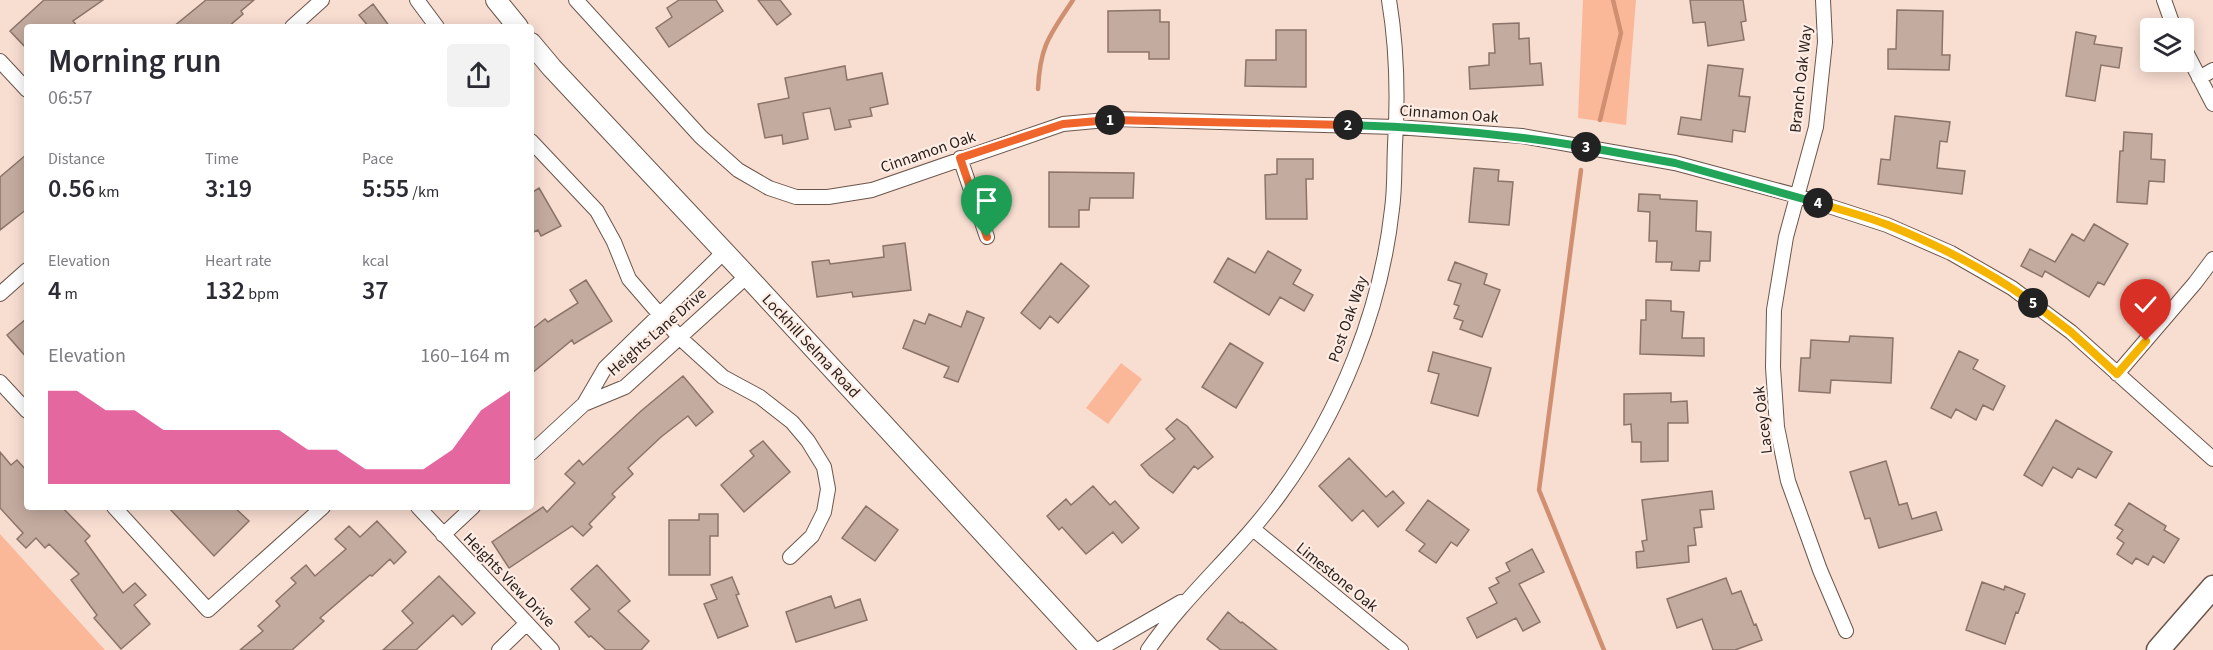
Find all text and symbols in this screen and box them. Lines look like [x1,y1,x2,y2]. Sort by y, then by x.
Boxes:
map controls [2140,18,2194,72]
button: layers [2140,18,2194,72]
street label: Branch Oak Way [1784,23,1818,134]
text: Morning run [48,38,222,85]
button: share [447,44,510,107]
text: 06:57 [48,84,93,112]
street label: Cinnamon Oak [1399,100,1499,128]
pin: 1 [1095,105,1125,135]
text: 1 [1106,109,1114,131]
pin: 2 [1333,110,1363,140]
text: 2 [1344,114,1352,136]
street label: Cinnamon Oak [878,125,979,179]
pin: 3 [1571,132,1601,162]
text: 3 [1582,136,1590,158]
text: Distance [48,148,105,170]
text: Time [205,148,239,170]
text: Pace [362,148,393,170]
text: 0.56 [48,170,95,207]
text: 3:19 [205,170,252,207]
text: 5:55 [362,170,409,207]
pin [961,175,1012,237]
text: km [95,181,120,203]
text: /km [409,181,439,203]
icon: arrive [970,184,1003,217]
pin: 4 [1803,188,1833,218]
text: 4 [1814,192,1822,214]
text: Elevation [48,250,110,272]
text: Heart rate [205,250,272,272]
text: kcal [362,250,389,272]
text: 4 [48,272,61,309]
text: 132 [205,272,245,309]
text: 37 [362,272,389,309]
street label: Post Oak Way [1323,272,1373,365]
pin [2120,279,2171,341]
text: m [61,283,78,305]
text: bpm [245,283,279,305]
street label: Heights Lane Drive [603,283,711,381]
pin: 5 [2018,288,2048,318]
icon: check [2129,288,2162,321]
street label: Lockhill Selma Road [757,289,865,403]
text: 5 [2029,292,2037,314]
text: Elevation [48,342,126,370]
text: 160–164 m [420,342,510,370]
street label: Lacey Oak [1748,385,1778,455]
street label: Heights View Drive [458,528,560,632]
street label: Limestone Oak [1291,537,1383,617]

